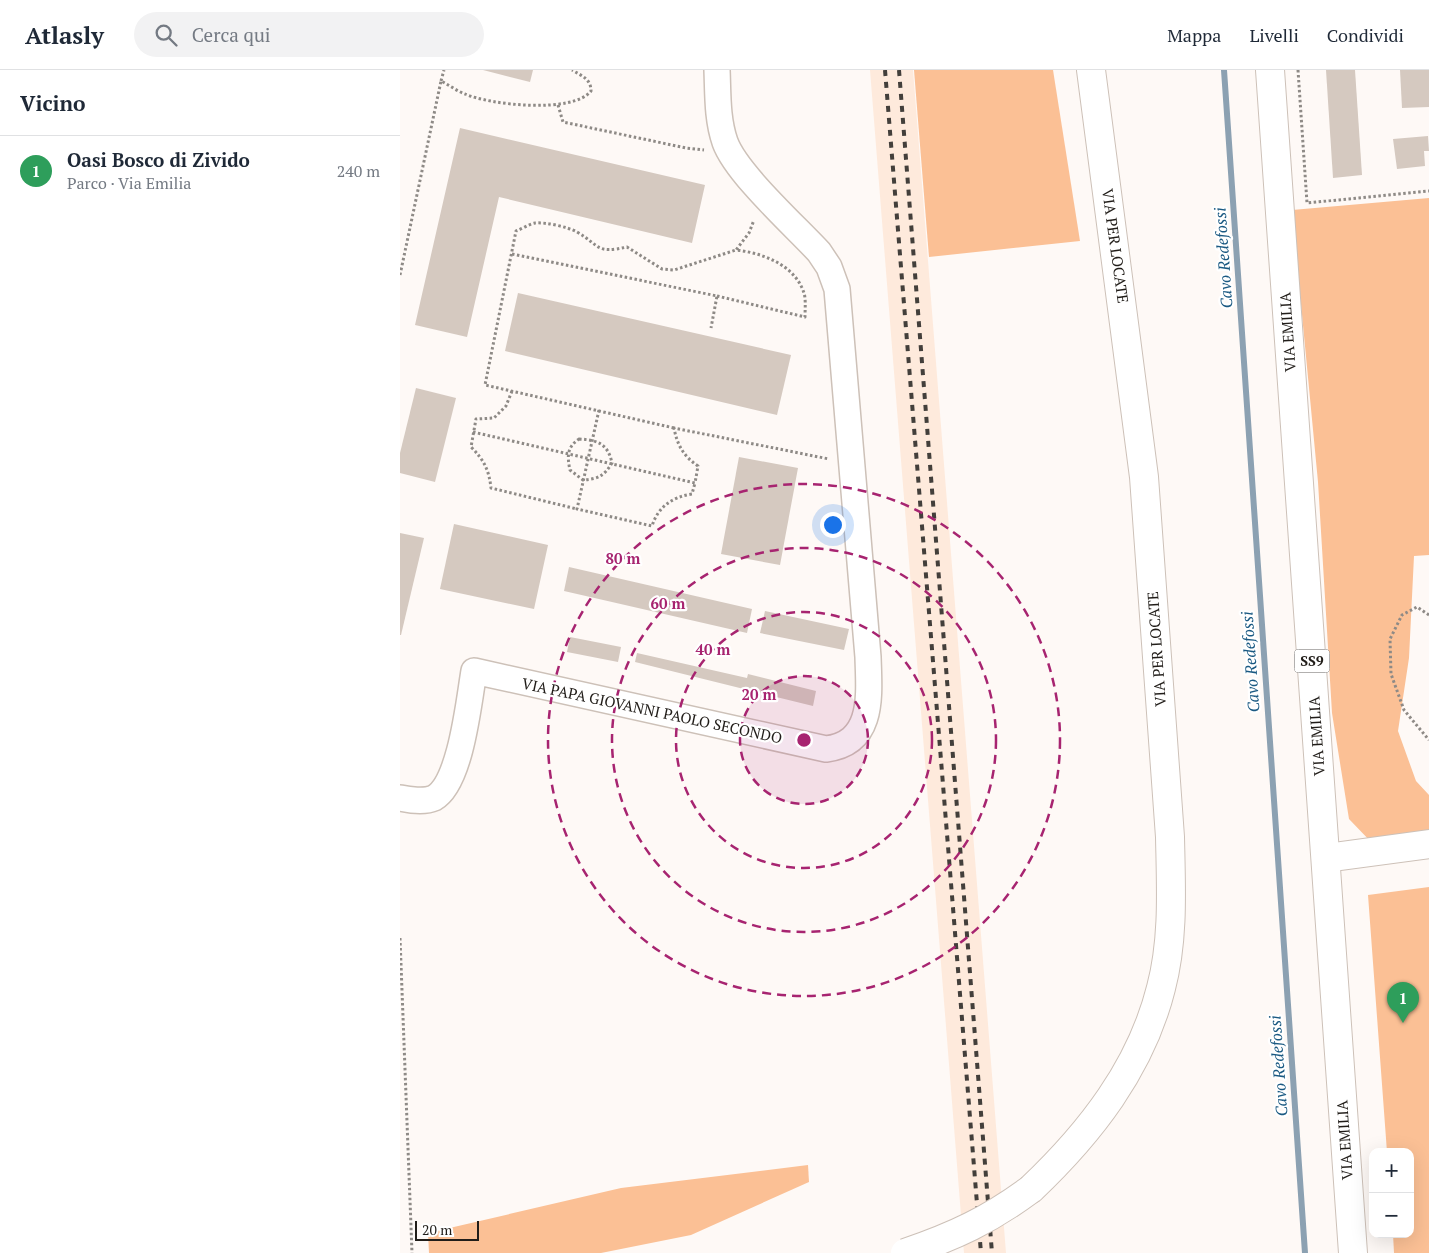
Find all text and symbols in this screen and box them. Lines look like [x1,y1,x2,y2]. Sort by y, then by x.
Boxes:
search box [134,12,484,57]
text: Atlasly [25,19,104,51]
icon: search [152,21,180,49]
text: Cerca qui [192,22,271,47]
text: Mappa [1167,23,1221,47]
text: Livelli [1249,23,1299,47]
text: Condividi [1327,23,1404,47]
text: Vicino [20,89,86,117]
text: Oasi Bosco di Zivido [67,147,250,172]
text: 1 [31,160,41,182]
text: 240 m [337,160,380,182]
text: Parco · Via Emilia [67,172,191,194]
street label: VIA PER LOCATE [1098,187,1134,304]
water label: Cavo Redefossi [1208,206,1237,309]
street label: VIA EMILIA [1274,291,1300,373]
your location [820,512,846,538]
text: 80 m [606,548,641,568]
street label: VIA PER LOCATE [1142,591,1170,707]
text: 60 m [651,593,686,613]
water label: Cavo Redefossi [1235,610,1264,713]
text: 40 m [696,639,731,659]
road number: SS9 [1294,650,1330,672]
street label: VIA PAPA GIOVANNI PAOLO SECONDO [520,673,784,747]
text: 20 m [742,684,777,704]
street label: VIA EMILIA [1303,695,1329,777]
centre of rings [795,731,813,749]
pin: 1 [1387,982,1419,1023]
water label: Cavo Redefossi [1263,1014,1292,1117]
street label: VIA EMILIA [1331,1099,1357,1181]
map controls [1369,1148,1414,1238]
button: + [1369,1148,1414,1193]
button: − [1369,1193,1414,1238]
scale bar [415,1218,479,1241]
text: 20 m [422,1220,452,1239]

